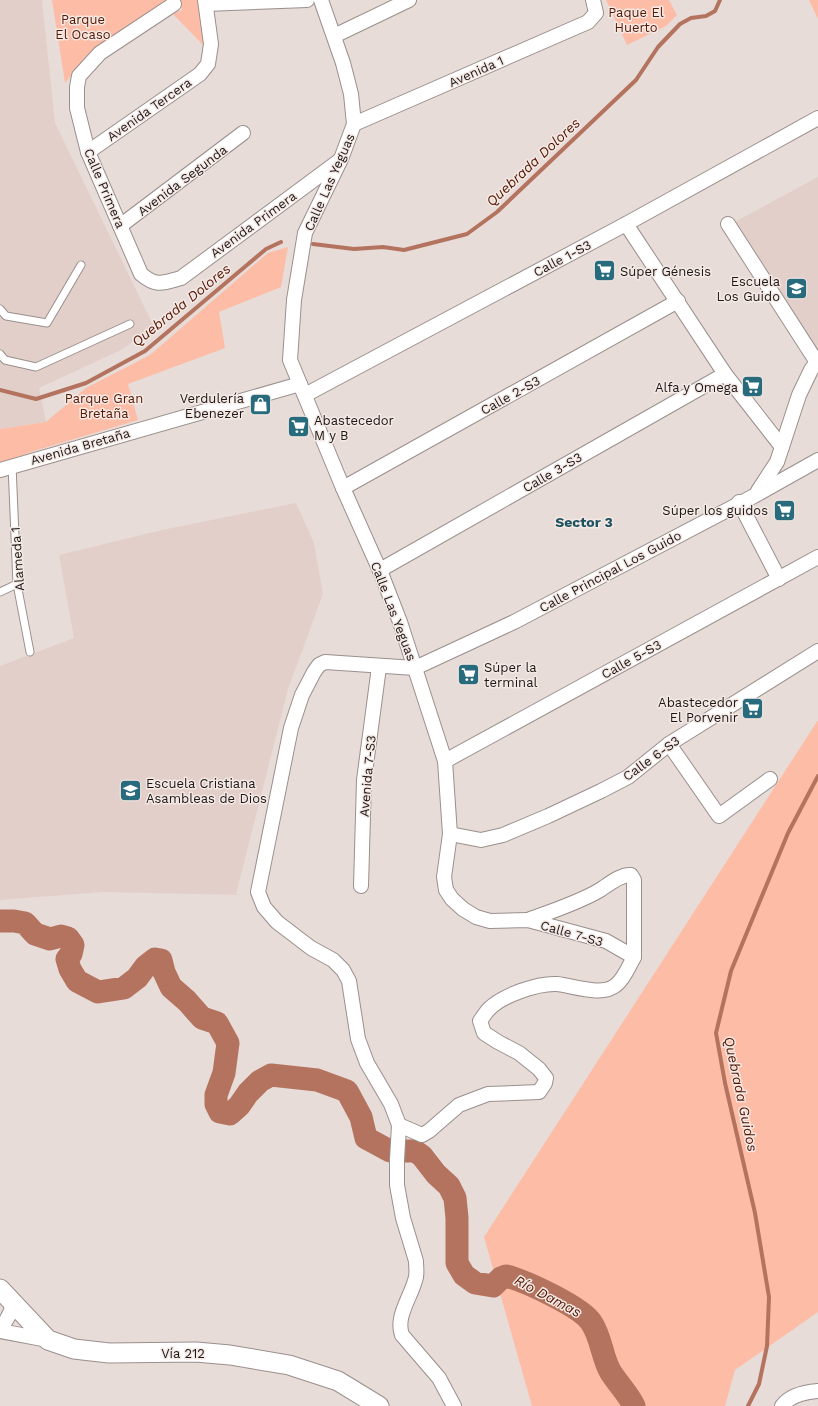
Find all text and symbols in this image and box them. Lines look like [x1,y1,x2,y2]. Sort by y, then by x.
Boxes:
park label: Paque El Huerto [608,5,664,35]
park label: Parque El Ocaso [55,12,111,42]
street label: Avenida 1 [446,53,506,90]
street label: Avenida Tercera [104,74,195,144]
water label: Quebrada Dolores [483,114,583,210]
street label: Calle Las Yeguas [301,131,358,233]
street label: Avenida Segunda [135,142,230,219]
street label: Calle Primera [81,146,128,231]
street label: Avenida Primera [207,188,300,261]
street label: Calle 1-S3 [531,237,594,280]
supermarket icon: Súper Génesis [592,258,618,284]
water label: Quebrada Dolores [128,260,234,350]
place label: Súper Génesis [620,264,711,279]
place label: Escuela Los Guido [716,274,781,304]
school or university icon: Escuela Los Guido [783,275,809,301]
street label: Calle 2-S3 [478,373,543,418]
supermarket icon: Alfa y Omega [740,374,766,400]
place label: Alfa y Omega [655,380,739,395]
park label: Parque Gran Bretaña [65,391,143,421]
place label: Verdulería Ebenezer [180,391,245,421]
shop icon: Verdulería Ebenezer [247,392,273,418]
place label: Abastecedor M y B [314,413,394,443]
supermarket icon: Abastecedor M y B [286,414,312,440]
street label: Avenida Bretaña [29,425,132,468]
street label: Calle 3-S3 [520,449,585,495]
supermarket icon: Súper los guidos [771,497,797,523]
place label: Súper los guidos [662,503,768,518]
district label: Sector 3 [555,514,613,530]
street label: Alameda 1 [8,526,27,592]
street label: Calle Principal Los Guido [537,527,684,615]
street label: Calle Las Yeguas [368,559,419,663]
street label: Calle 5-S3 [599,637,664,682]
place label: Súper la terminal [484,660,538,690]
supermarket icon: Súper la terminal [455,661,481,687]
place label: Abastecedor El Porvenir [658,695,738,725]
supermarket icon: Abastecedor El Porvenir [740,696,766,722]
street label: Calle 6-S3 [620,733,683,784]
street label: Avenida 7-S3 [356,735,379,817]
place label: Escuela Cristiana Asambleas de Dios [146,776,267,806]
school or university icon: Escuela Cristiana Asambleas de Dios [118,777,144,803]
street label: Calle 7-S3 [539,917,605,950]
water label: Quebrada Guidos [721,1035,761,1153]
water label: Río Damas [512,1272,584,1320]
street label: Vía 212 [161,1346,205,1361]

